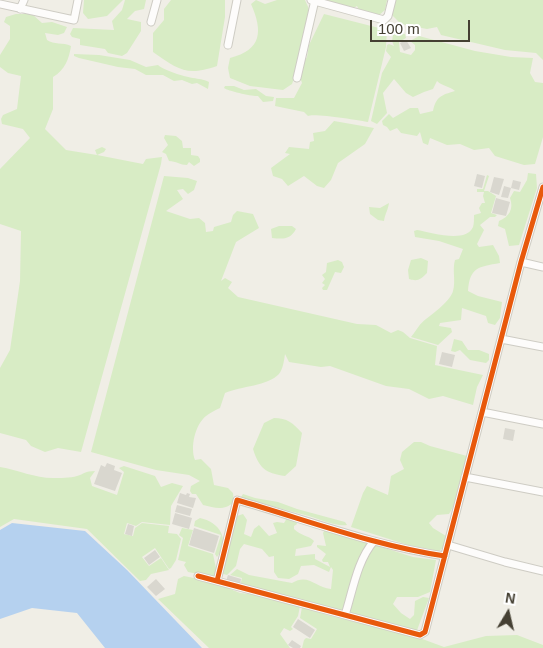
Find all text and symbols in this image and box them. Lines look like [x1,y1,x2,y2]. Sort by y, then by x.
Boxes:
scale bar [373,10,473,42]
text: 100 m [378,20,420,37]
north arrow [483,588,533,638]
text: N [504,589,517,607]

